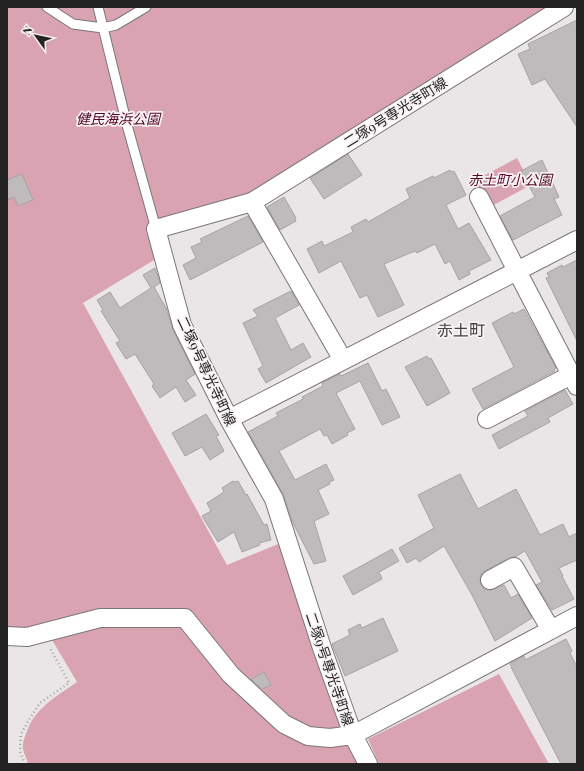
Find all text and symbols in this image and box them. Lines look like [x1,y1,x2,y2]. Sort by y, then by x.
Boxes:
north arrow [16,16,56,56]
text: N [19,23,36,38]
street label: 二塚9号専光寺町線 [339,72,451,152]
park label: 健民海浜公園 [76,109,162,128]
park label: 赤土町小公園 [468,170,554,189]
street label: 二塚9号専光寺町線 [173,313,241,429]
district label: 赤土町 [437,319,485,340]
street label: 二塚9号専光寺町線 [302,610,358,728]

